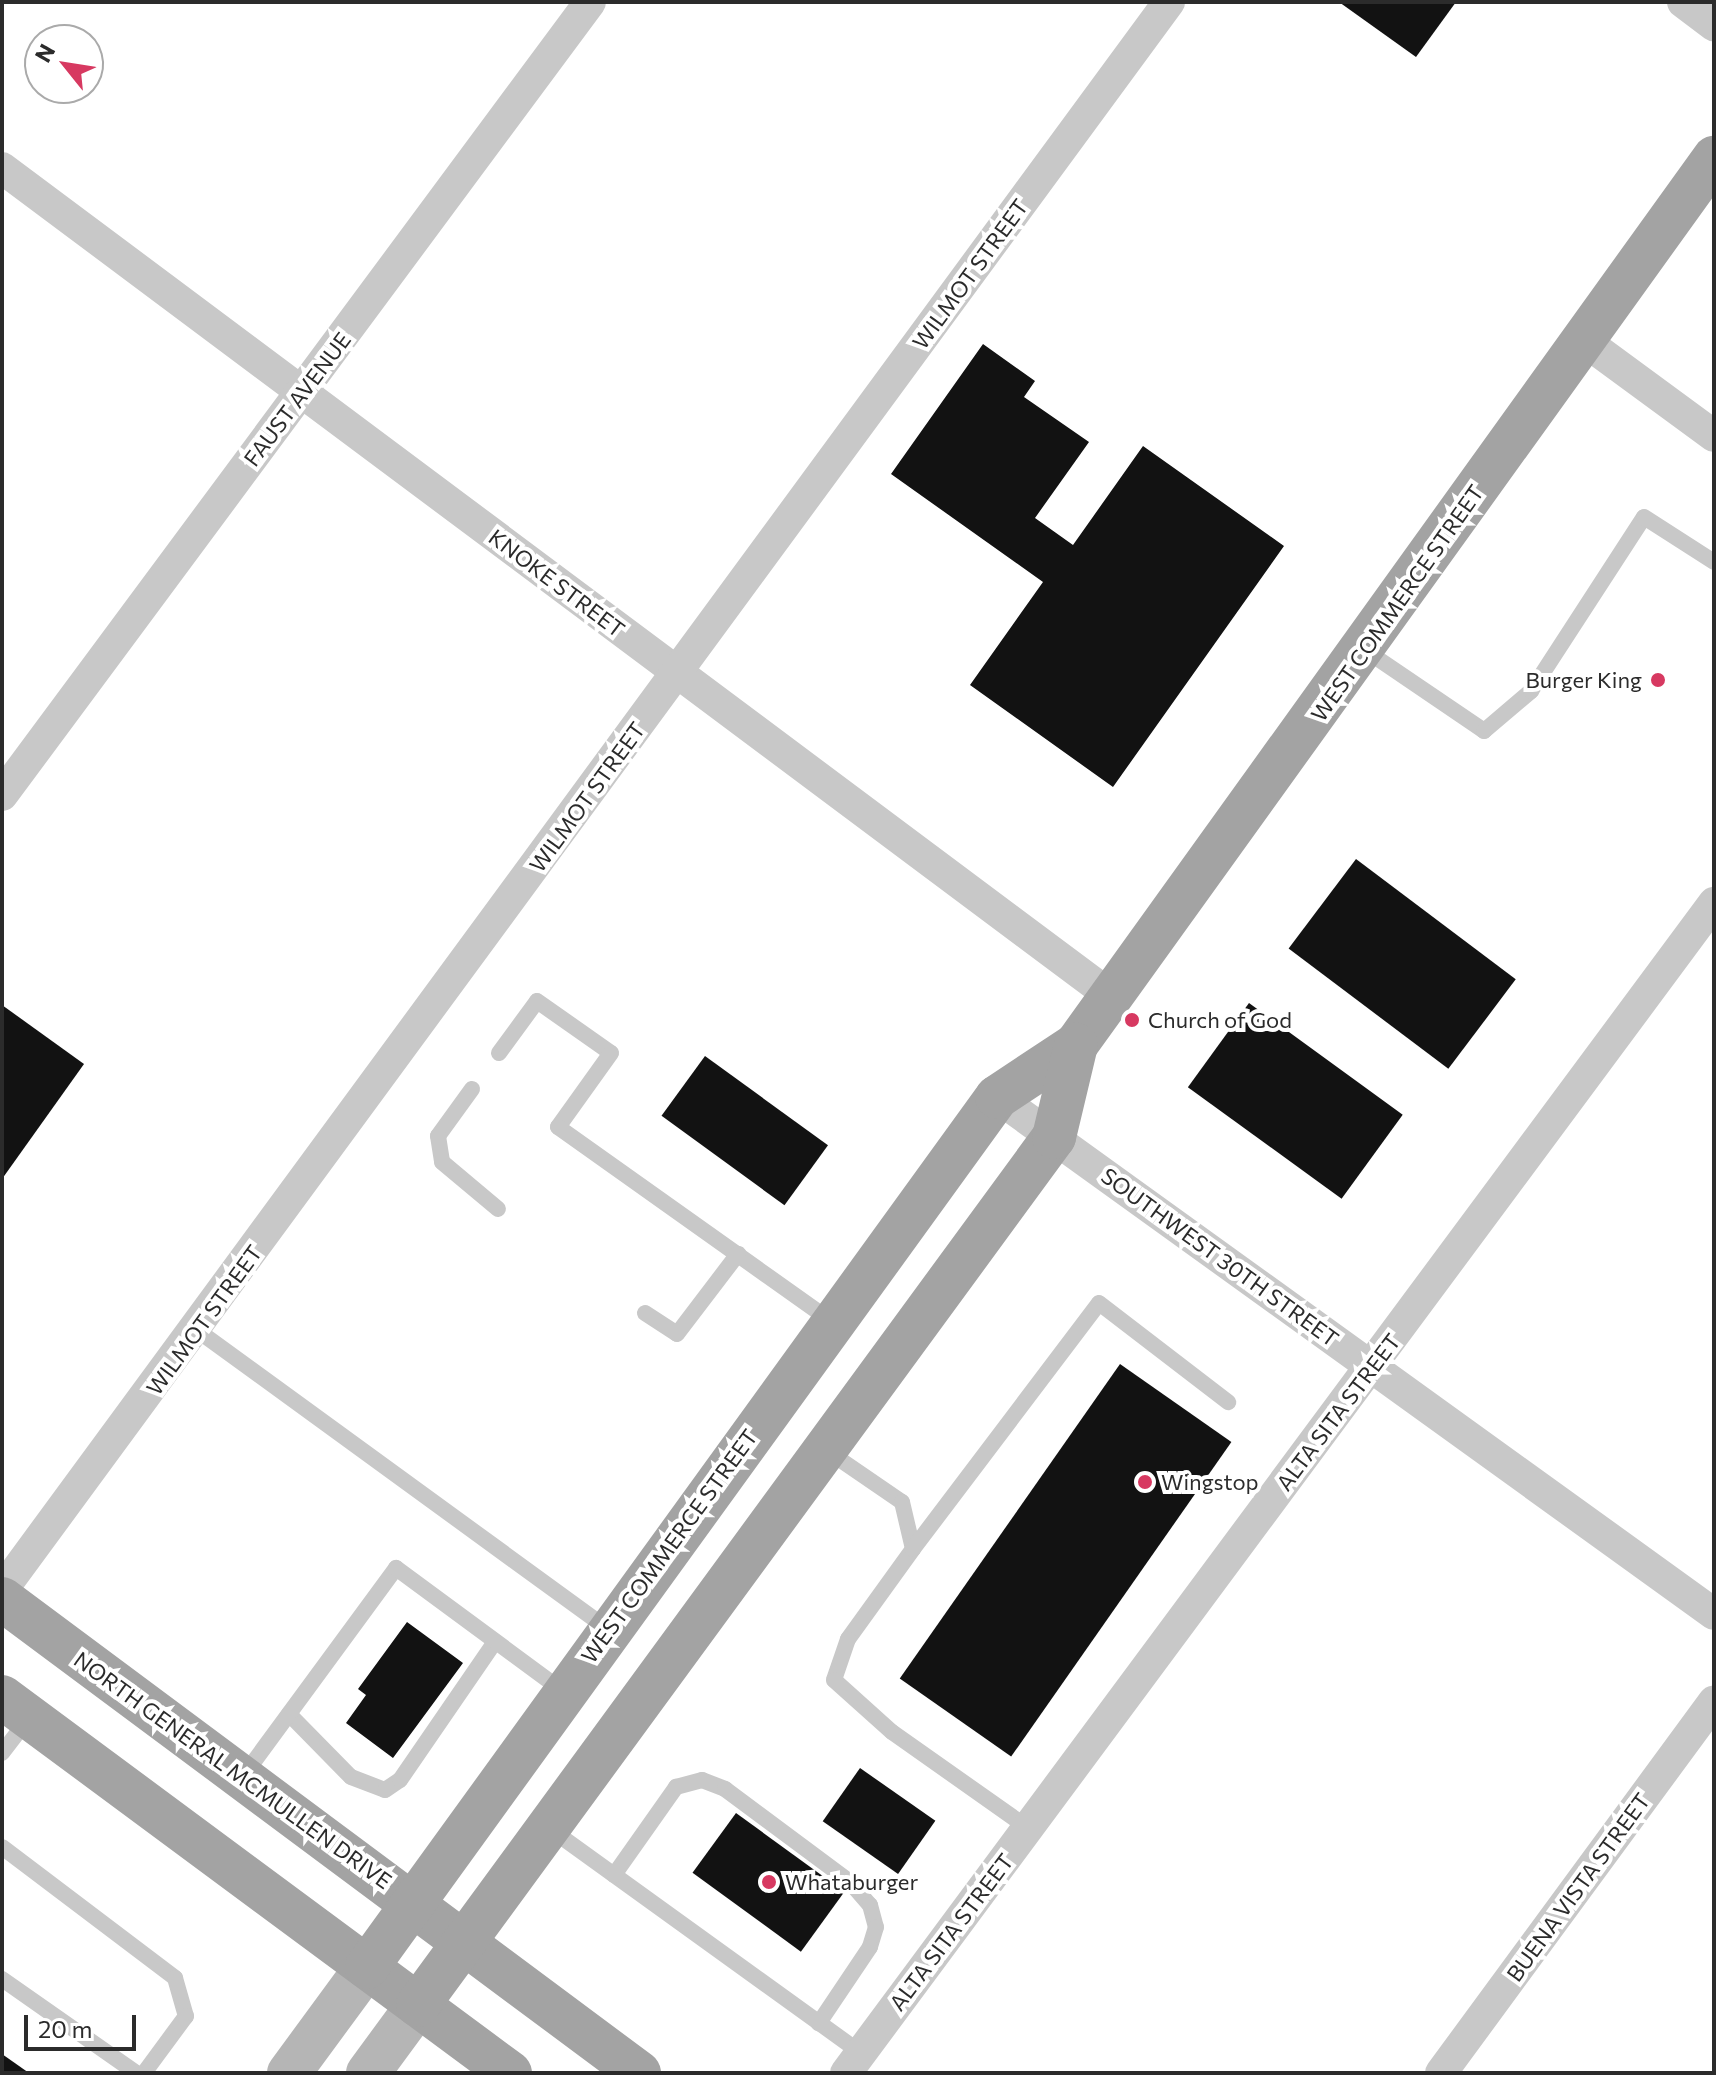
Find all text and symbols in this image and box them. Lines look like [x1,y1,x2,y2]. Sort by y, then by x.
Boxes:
north arrow [24,24,104,104]
text: N [29,39,60,67]
street label: WILMOT STREET [907,194,1033,354]
street label: FAUST AVENUE [238,327,356,471]
street label: WEST COMMERCE STREET [1305,480,1489,726]
street label: KNOKE STREET [484,523,630,643]
place label: Burger King [1525,667,1642,693]
marker: Burger King [1649,671,1667,689]
street label: WILMOT STREET [524,717,650,877]
place label: Church of God [1148,1007,1292,1033]
marker: Church of God [1123,1011,1141,1029]
street label: SOUTHWEST 30TH STREET [1096,1162,1344,1352]
street label: WILMOT STREET [141,1240,267,1400]
street label: ALTA SITA STREET [1270,1328,1406,1496]
street label: WEST COMMERCE STREET [575,1424,763,1668]
place label: Wingstop [1161,1469,1259,1495]
marker: Wingstop [1136,1473,1154,1491]
street label: NORTH GENERAL MCMULLEN DRIVE [69,1646,397,1894]
street label: BUENA VISTA STREET [1501,1788,1655,1986]
street label: ALTA SITA STREET [883,1848,1019,2016]
place label: Whataburger [785,1869,918,1895]
marker: Whataburger [760,1873,778,1891]
scale bar [28,1999,140,2049]
text: 20 m [38,2014,92,2043]

